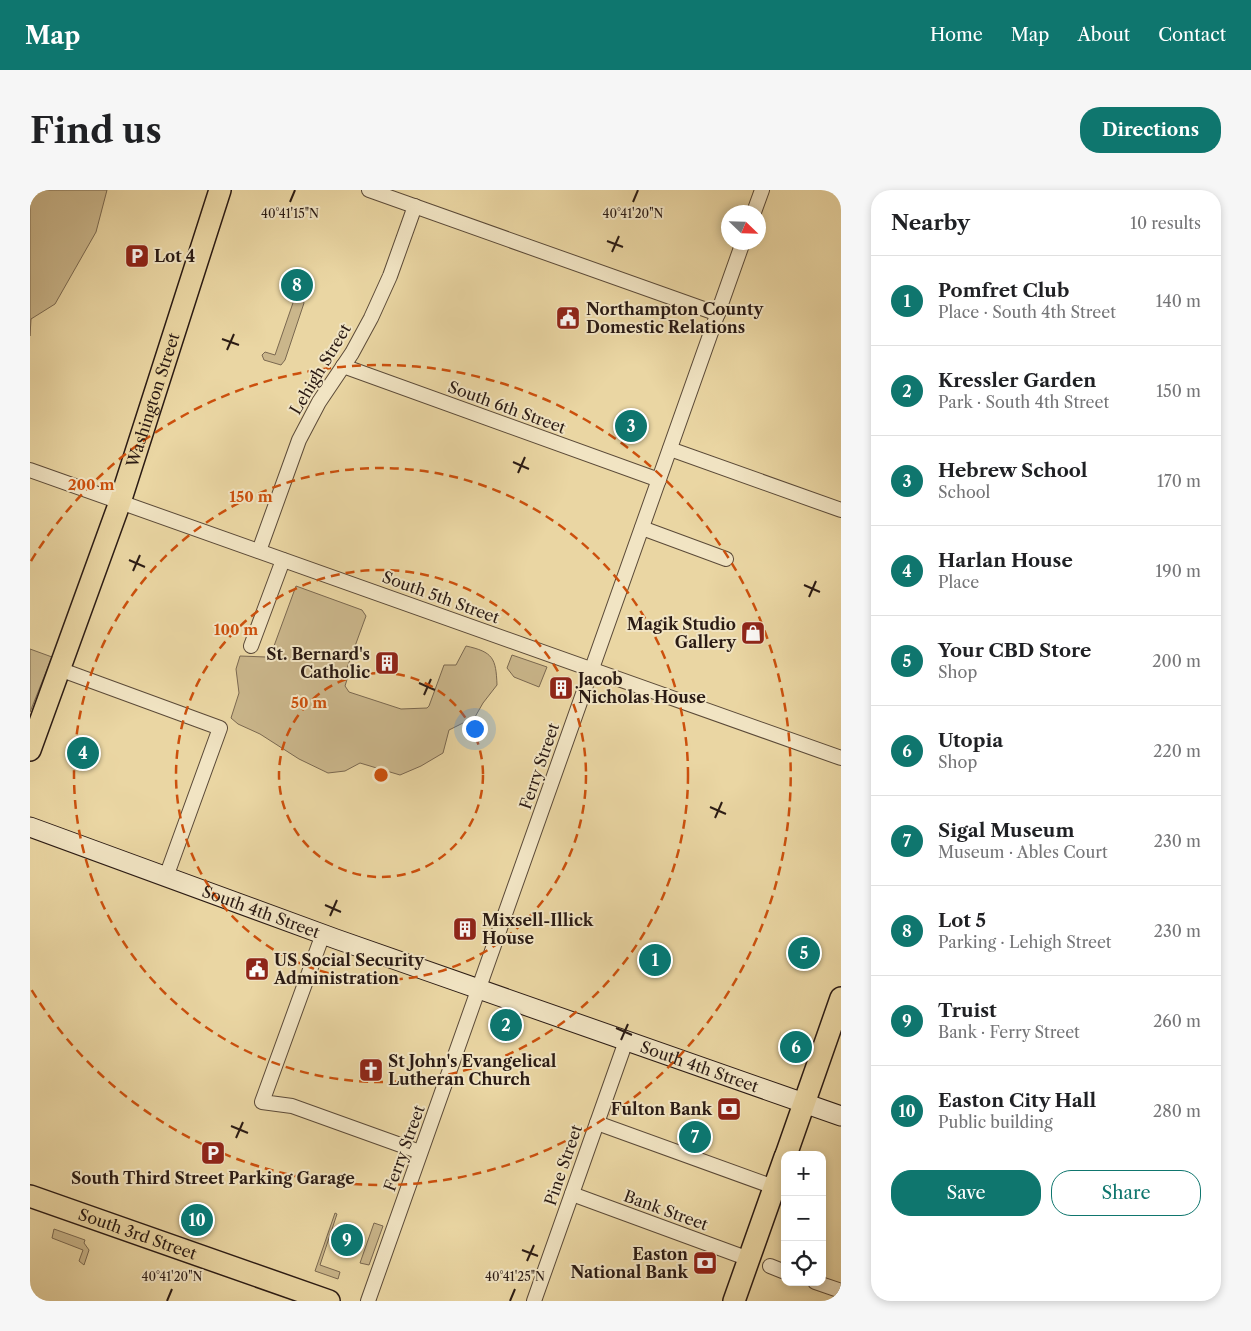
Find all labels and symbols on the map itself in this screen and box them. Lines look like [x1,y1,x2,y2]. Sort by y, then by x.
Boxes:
north arrow [721,205,766,250]
text: 40°41'15"N [261,206,319,221]
text: 40°41'20"N [603,206,664,221]
parking icon: Lot 4 [124,243,150,269]
place label: Lot 4 [154,246,195,266]
pin: 8 [281,266,313,304]
place label: Northampton County Domestic Relations [586,299,764,337]
public building icon: Northampton County Domestic Relations [555,305,581,331]
street label: Lehigh Street [285,320,355,418]
street label: Washington Street [122,330,184,471]
street label: South 6th Street [445,376,569,438]
pin: 3 [615,407,647,445]
text: 200 m [68,475,114,494]
text: 150 m [229,487,273,506]
street label: South 5th Street [380,567,503,628]
place label: Magik Studio Gallery [627,614,737,652]
text: 100 m [214,620,258,639]
shop icon: Magik Studio Gallery [740,620,766,646]
place label: St. Bernard's Catholic [266,644,370,682]
building icon: St. Bernard's Catholic [374,650,400,676]
place label: Jacob Nicholas House [575,669,706,707]
building icon: Jacob Nicholas House [548,675,574,701]
text: 50 m [291,693,327,712]
your location [462,716,488,742]
street label: Ferry Street [515,720,563,812]
pin: 4 [67,734,99,772]
centre of rings [372,766,390,784]
street label: South 4th Street [199,881,323,942]
place label: Mixsell-Illick House [482,910,594,948]
building icon: Mixsell-Illick House [452,916,478,942]
pin: 5 [788,934,820,972]
pin: 1 [639,941,671,979]
place label: US Social Security Administration [273,950,425,988]
public building icon: US Social Security Administration [244,956,270,982]
pin: 2 [490,1006,522,1044]
pin: 6 [780,1028,812,1066]
street label: South 4th Street [638,1036,762,1096]
place label: St John's Evangelical Lutheran Church [388,1051,557,1089]
church icon: St John's Evangelical Lutheran Church [358,1057,384,1083]
bank icon: Fulton Bank [716,1096,742,1122]
place label: Fulton Bank [611,1099,712,1119]
street label: Ferry Street [379,1102,429,1194]
pin: 7 [679,1118,711,1156]
street label: Pine Street [540,1122,586,1208]
parking icon: South Third Street Parking Garage [200,1140,226,1166]
place label: South Third Street Parking Garage [71,1168,355,1188]
street label: Bank Street [621,1186,711,1235]
pin: 10 [181,1201,213,1239]
street label: South 3rd Street [76,1204,200,1264]
pin: 9 [331,1221,363,1259]
place label: Easton National Bank [570,1244,688,1282]
bank icon: Easton National Bank [692,1250,718,1276]
text: 40°41'20"N [142,1269,203,1284]
text: 40°41'25"N [485,1269,545,1284]

